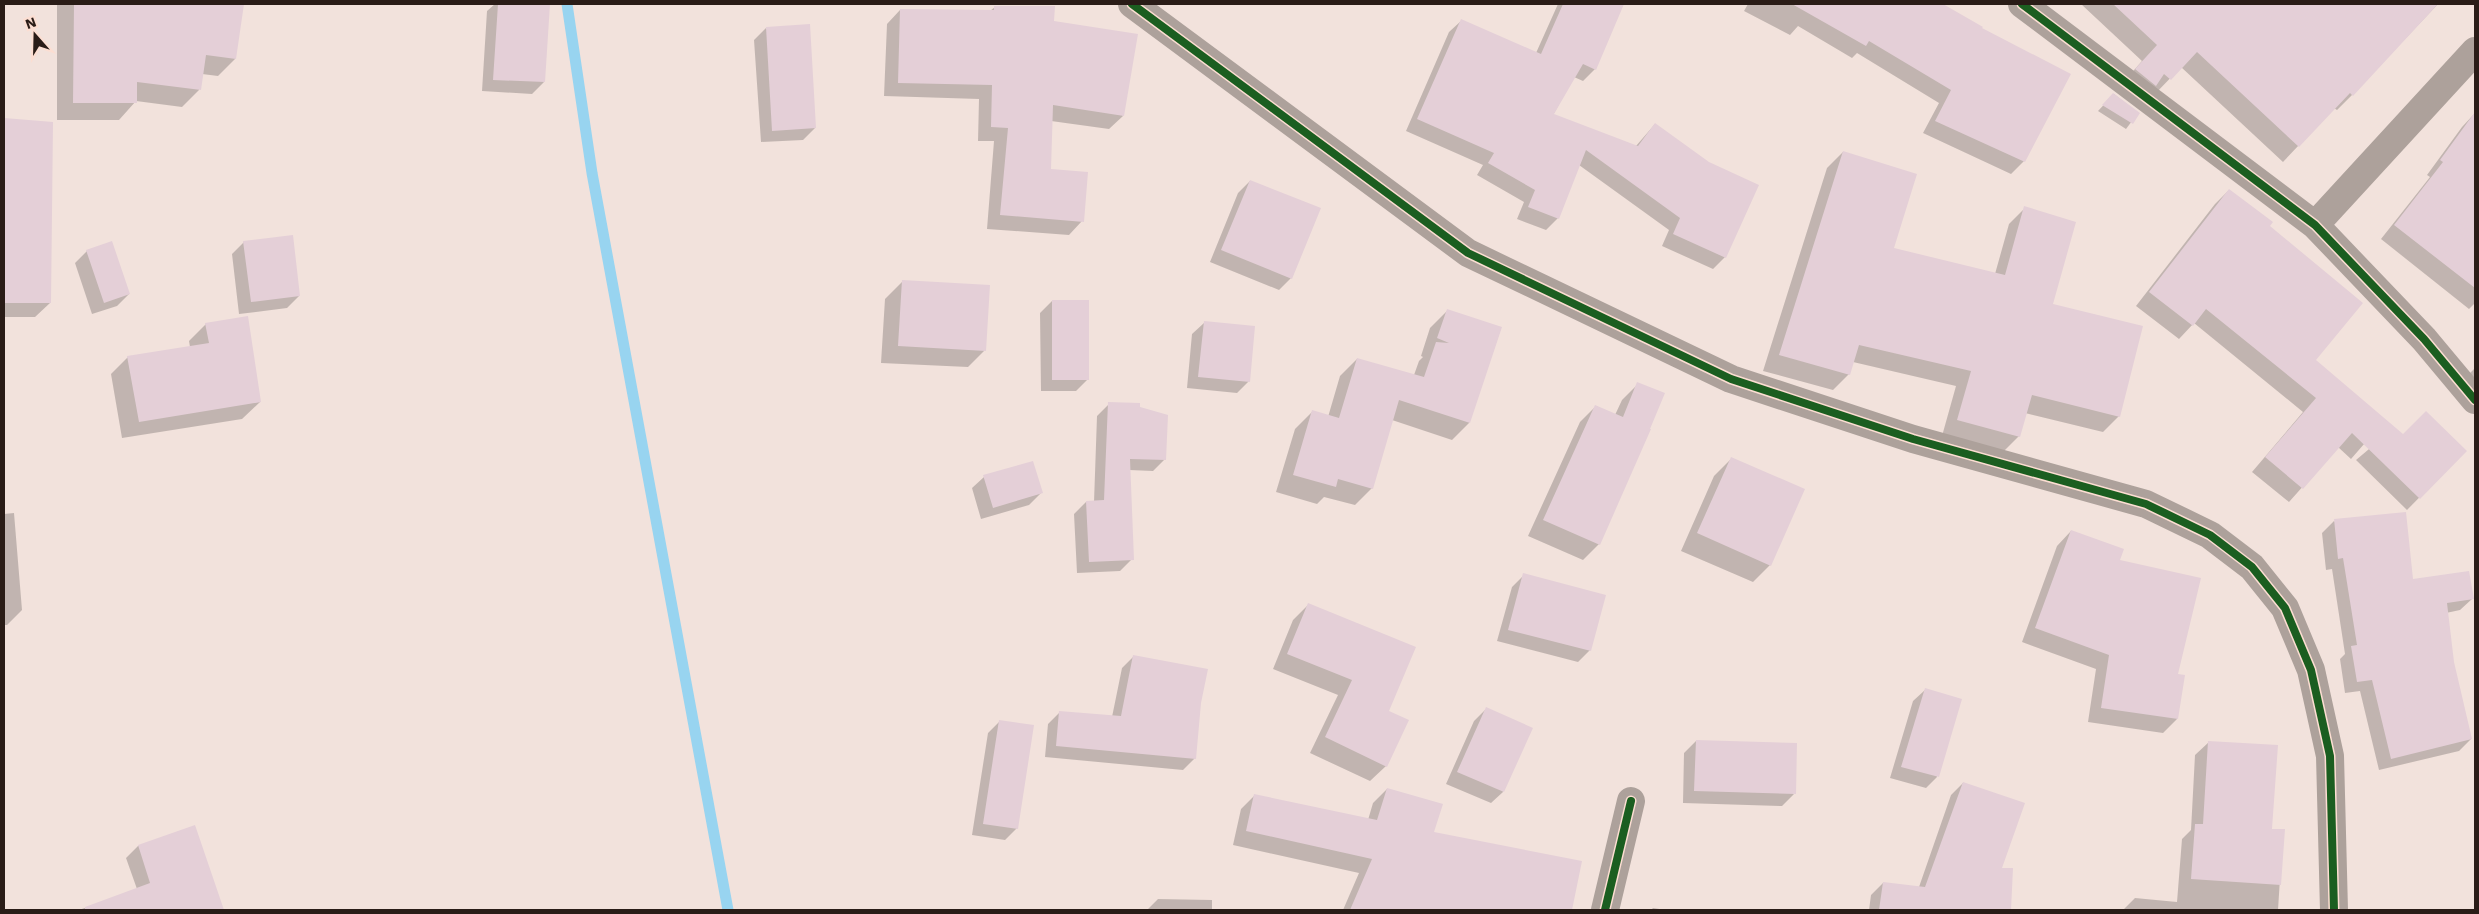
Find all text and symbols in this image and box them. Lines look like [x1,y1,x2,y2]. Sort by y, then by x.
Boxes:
north arrow [10,10,60,60]
text: N [23,13,38,32]

